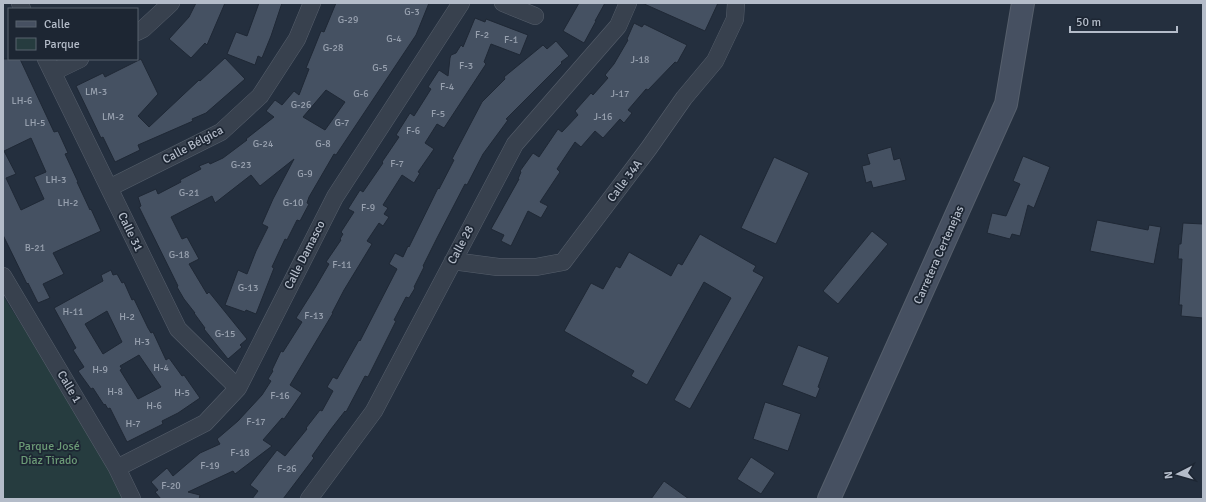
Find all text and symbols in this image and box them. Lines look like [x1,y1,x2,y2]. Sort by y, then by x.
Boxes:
house number: G-3 [404,6,420,18]
legend [8,8,138,60]
scale bar [1070,8,1177,34]
house number: G-29 [338,14,358,26]
text: 50 m [1076,15,1101,30]
text: Calle [44,17,70,32]
house number: F-2 [475,29,489,41]
house number: G-4 [386,33,402,45]
house number: F-1 [504,34,518,46]
text: Parque [44,37,80,52]
house number: G-28 [323,42,343,54]
house number: J-18 [631,54,649,66]
house number: F-3 [459,60,473,72]
house number: G-5 [372,62,388,74]
house number: F-4 [440,81,455,93]
house number: LM-3 [85,86,107,98]
house number: G-6 [353,88,369,100]
house number: J-17 [611,88,629,100]
house number: LH-6 [12,95,32,107]
house number: G-26 [291,99,311,111]
house number: F-5 [431,108,445,120]
house number: LM-2 [102,111,124,123]
house number: J-16 [594,111,612,123]
house number: LH-5 [25,117,45,129]
house number: G-7 [335,117,349,129]
street label: Calle Bélgica [160,123,226,167]
house number: F-6 [406,125,420,137]
house number: G-24 [253,138,274,150]
house number: G-8 [315,138,331,150]
street label: Calle 34A [604,156,646,205]
house number: F-7 [390,158,404,170]
house number: G-23 [231,159,251,171]
house number: G-9 [297,168,313,180]
house number: LH-3 [46,174,66,186]
house number: G-21 [179,187,199,199]
house number: LH-2 [58,197,78,209]
house number: G-10 [283,197,303,209]
house number: F-9 [361,202,375,214]
street label: Carretera Certenejas [911,203,967,307]
street label: Calle 31 [114,210,146,254]
street label: Calle Damasco [281,218,329,292]
street label: Calle 28 [445,223,477,267]
house number: B-21 [25,242,45,254]
house number: G-18 [169,249,189,261]
house number: F-11 [332,259,352,271]
house number: G-13 [238,282,258,294]
house number: H-11 [62,306,84,318]
house number: F-13 [304,310,324,322]
house number: H-2 [119,311,135,323]
house number: G-15 [215,328,235,340]
house number: H-3 [134,336,150,348]
house number: H-4 [153,362,169,374]
house number: H-9 [92,364,108,376]
street label: Calle 1 [54,368,84,406]
house number: H-8 [107,386,123,398]
house number: H-5 [174,387,190,399]
house number: F-16 [270,390,290,402]
house number: H-6 [146,400,162,412]
house number: F-17 [246,416,266,428]
house number: H-7 [125,418,141,430]
park label: Parque José Díaz Tirado [18,439,80,468]
house number: F-18 [230,447,250,459]
north arrow [1158,454,1198,494]
house number: F-19 [200,460,220,472]
house number: F-26 [277,463,297,475]
text: N [1162,471,1175,479]
house number: F-20 [161,480,181,492]

